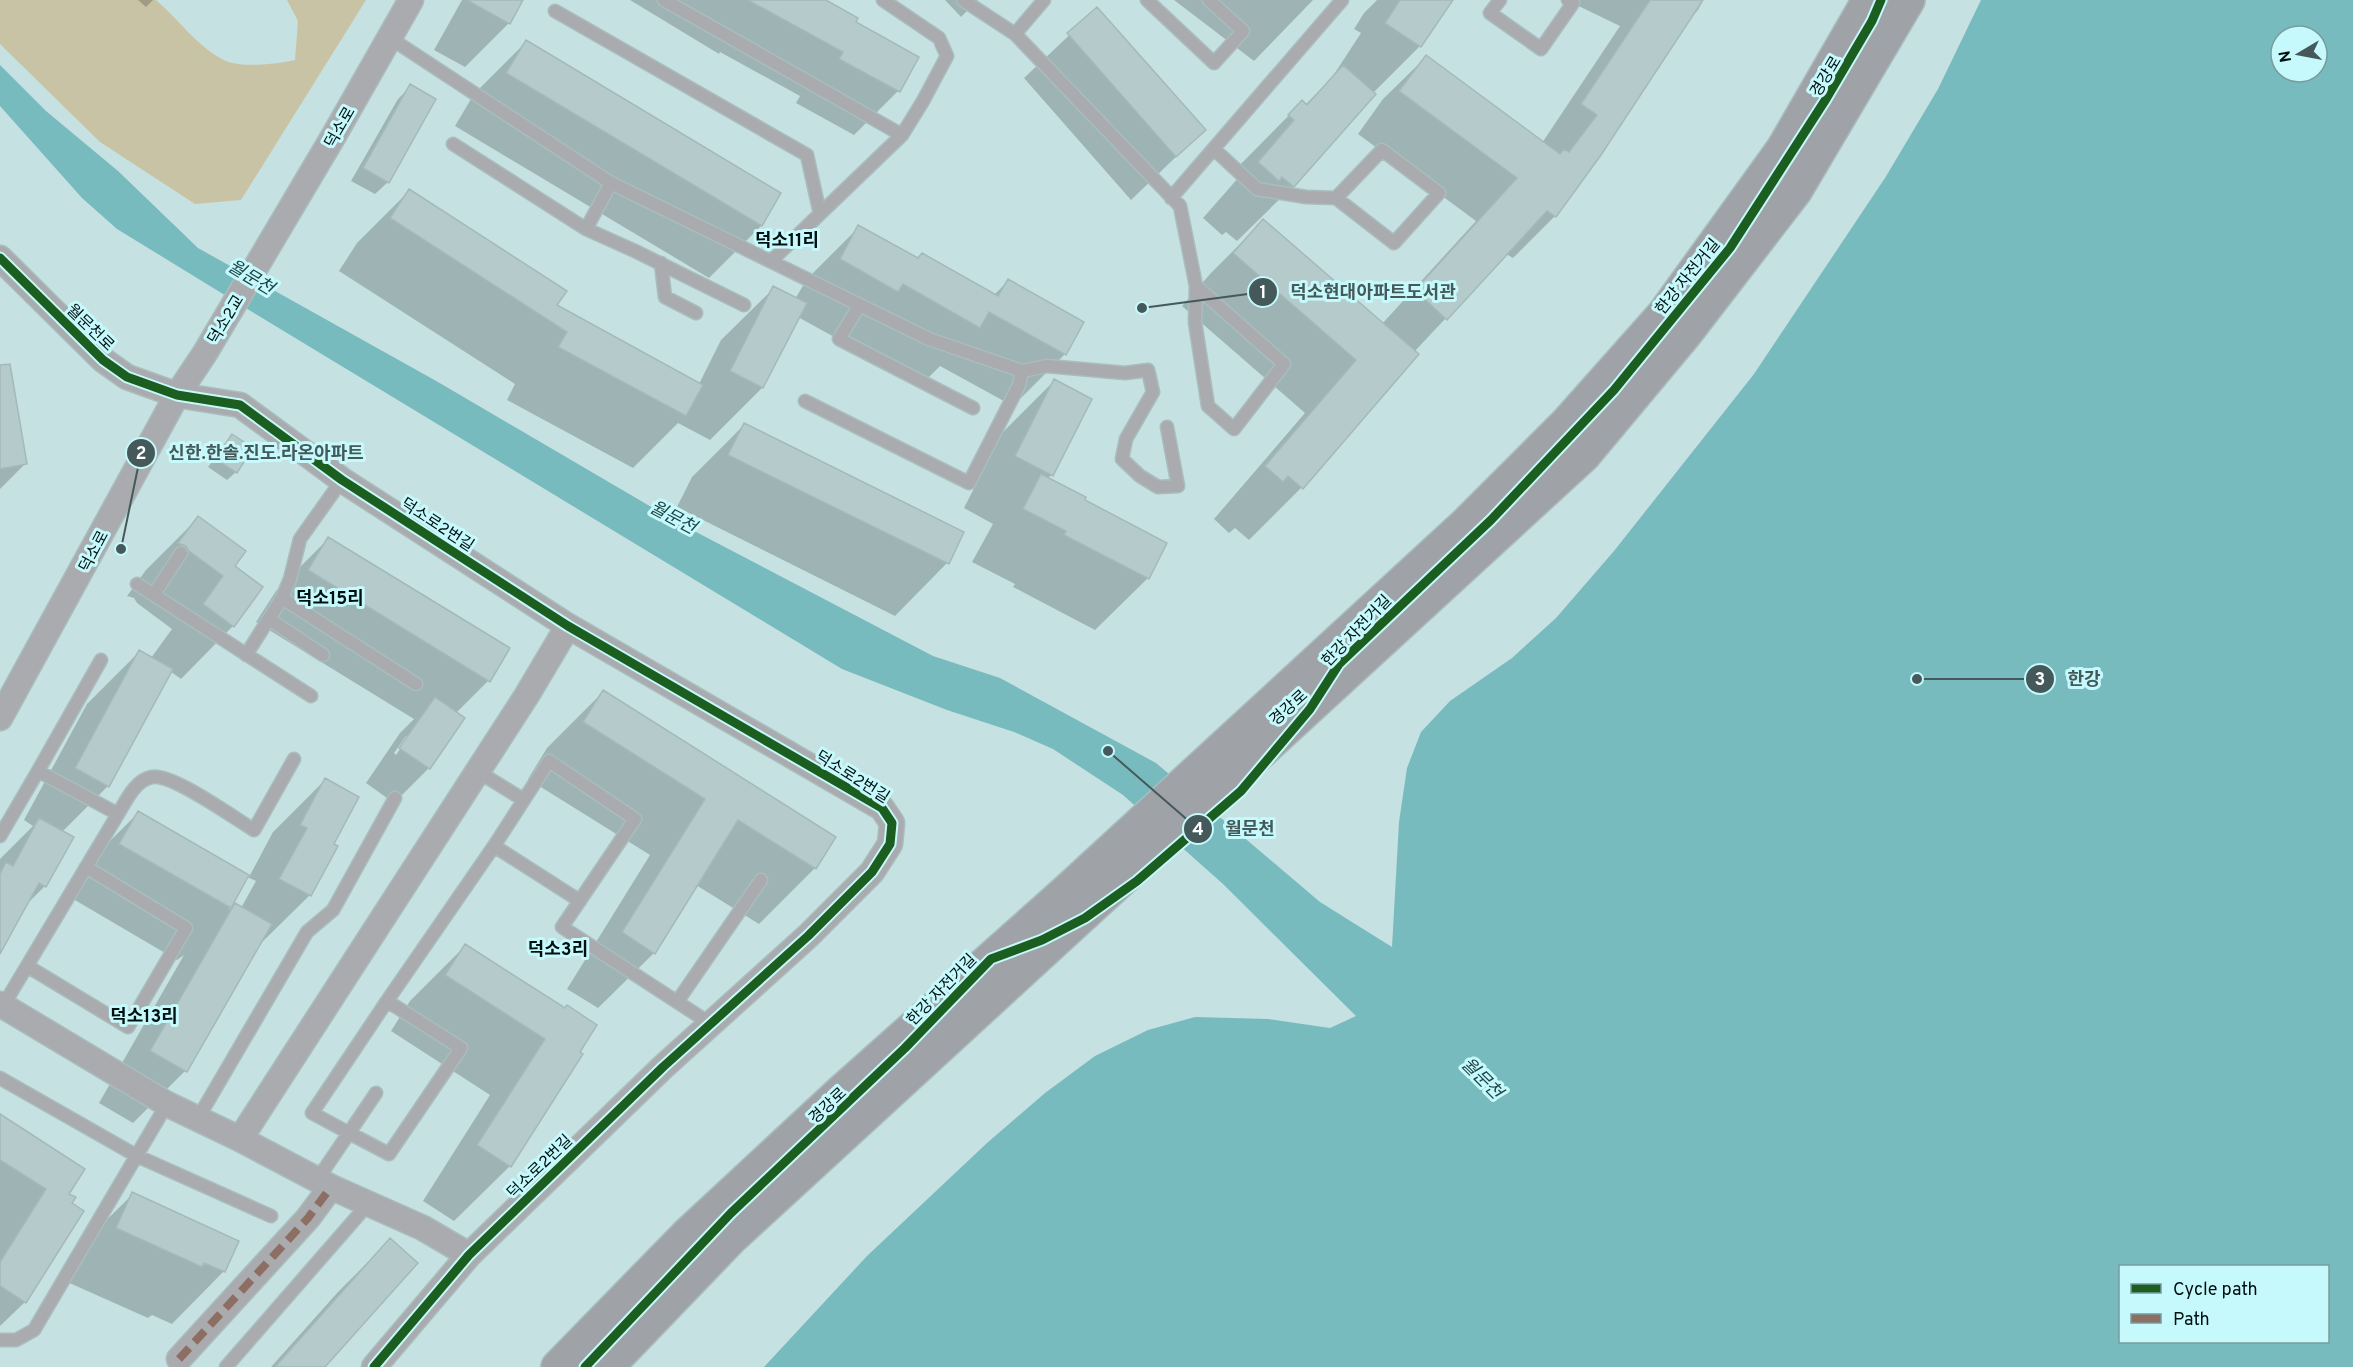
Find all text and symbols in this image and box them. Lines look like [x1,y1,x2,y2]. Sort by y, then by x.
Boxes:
north arrow [2269,24,2329,84]
text: N [2275,49,2297,64]
street label: 경강로 [1807,53,1847,101]
street label: 덕소로 [321,104,361,152]
district label: 덕소11리 [755,230,819,253]
street label: 한강 자전거길 [1652,235,1725,319]
water label: 월문천 [223,256,280,302]
callout: 덕소현대아파트도서관 [1248,274,1467,310]
text: 1 [1259,282,1267,305]
text: 덕소현대아파트도서관 [1290,282,1456,305]
street label: 덕소2교 [204,292,249,348]
street label: 월문천로 [61,301,118,356]
callout: 신한.한솔.진도.라온아파트 [126,435,375,471]
text: 2 [135,443,147,466]
text: 신한.한솔.진도.라온아파트 [168,443,364,466]
street label: 덕소로2번길 [396,495,477,557]
water label: 월문천 [645,497,702,541]
street label: 덕소로 [76,528,114,576]
district label: 덕소15리 [296,588,364,611]
street label: 한강 자전거길 [1318,591,1397,671]
callout: 한강 [2025,661,2112,697]
text: 3 [2035,669,2045,692]
text: 한강 [2067,669,2101,692]
street label: 경강로 [1266,686,1313,731]
street label: 덕소로2번길 [811,747,893,808]
callout: 월문천 [1183,811,1287,847]
text: 4 [1192,819,1204,842]
text: 월문천 [1225,819,1275,842]
district label: 덕소3리 [528,939,588,962]
street label: 한강 자전거길 [903,950,982,1030]
district label: 덕소13리 [110,1006,178,1029]
water label: 월문천 [1455,1053,1508,1106]
street label: 경강로 [805,1084,852,1129]
street label: 덕소로2번길 [503,1131,577,1204]
legend [2119,1265,2329,1343]
text: Cycle path [2173,1279,2258,1302]
text: Path [2173,1309,2210,1332]

